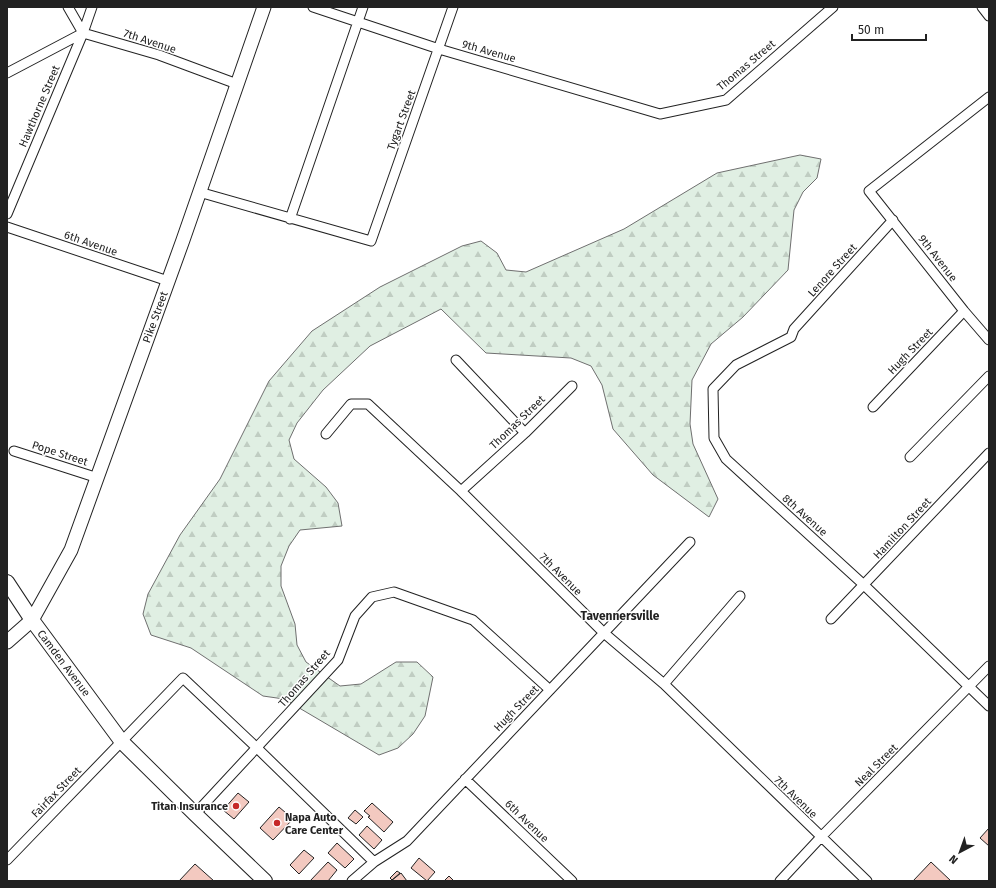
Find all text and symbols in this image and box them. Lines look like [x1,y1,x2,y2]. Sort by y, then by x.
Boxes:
scale bar [852,16,926,42]
text: 50 m [858,23,884,37]
street label: 7th Avenue [122,27,178,56]
street label: Thomas Street [715,37,778,93]
street label: 9th Avenue [460,38,517,65]
street label: Hawthorne Street [16,63,63,149]
street label: Tygart Street [385,88,418,152]
street label: 6th Avenue [62,228,119,259]
street label: 9th Avenue [915,232,960,284]
street label: Lenore Street [805,241,860,299]
street label: Pike Street [140,290,171,345]
street label: Hugh Street [885,326,935,377]
street label: Thomas Street [487,393,548,452]
street label: Pope Street [30,438,89,469]
street label: 8th Avenue [780,492,830,539]
street label: Hamilton Street [871,495,934,562]
street label: 7th Avenue [537,550,585,598]
district label: Tavennersville [581,609,660,623]
street label: Camden Avenue [34,627,93,699]
street label: Thomas Street [276,647,333,710]
street label: Hugh Street [491,683,541,734]
street label: Neal Street [852,741,901,789]
street label: Fairfax Street [29,764,84,820]
street label: 7th Avenue [771,774,820,821]
street label: 6th Avenue [502,797,551,845]
place label: Titan Insurance [151,800,228,813]
marker: Titan Insurance [231,801,241,811]
place label: Napa Auto Care Center [285,811,344,837]
marker: Napa Auto Care Center [272,818,282,828]
north arrow [940,832,980,872]
text: N [947,852,961,866]

